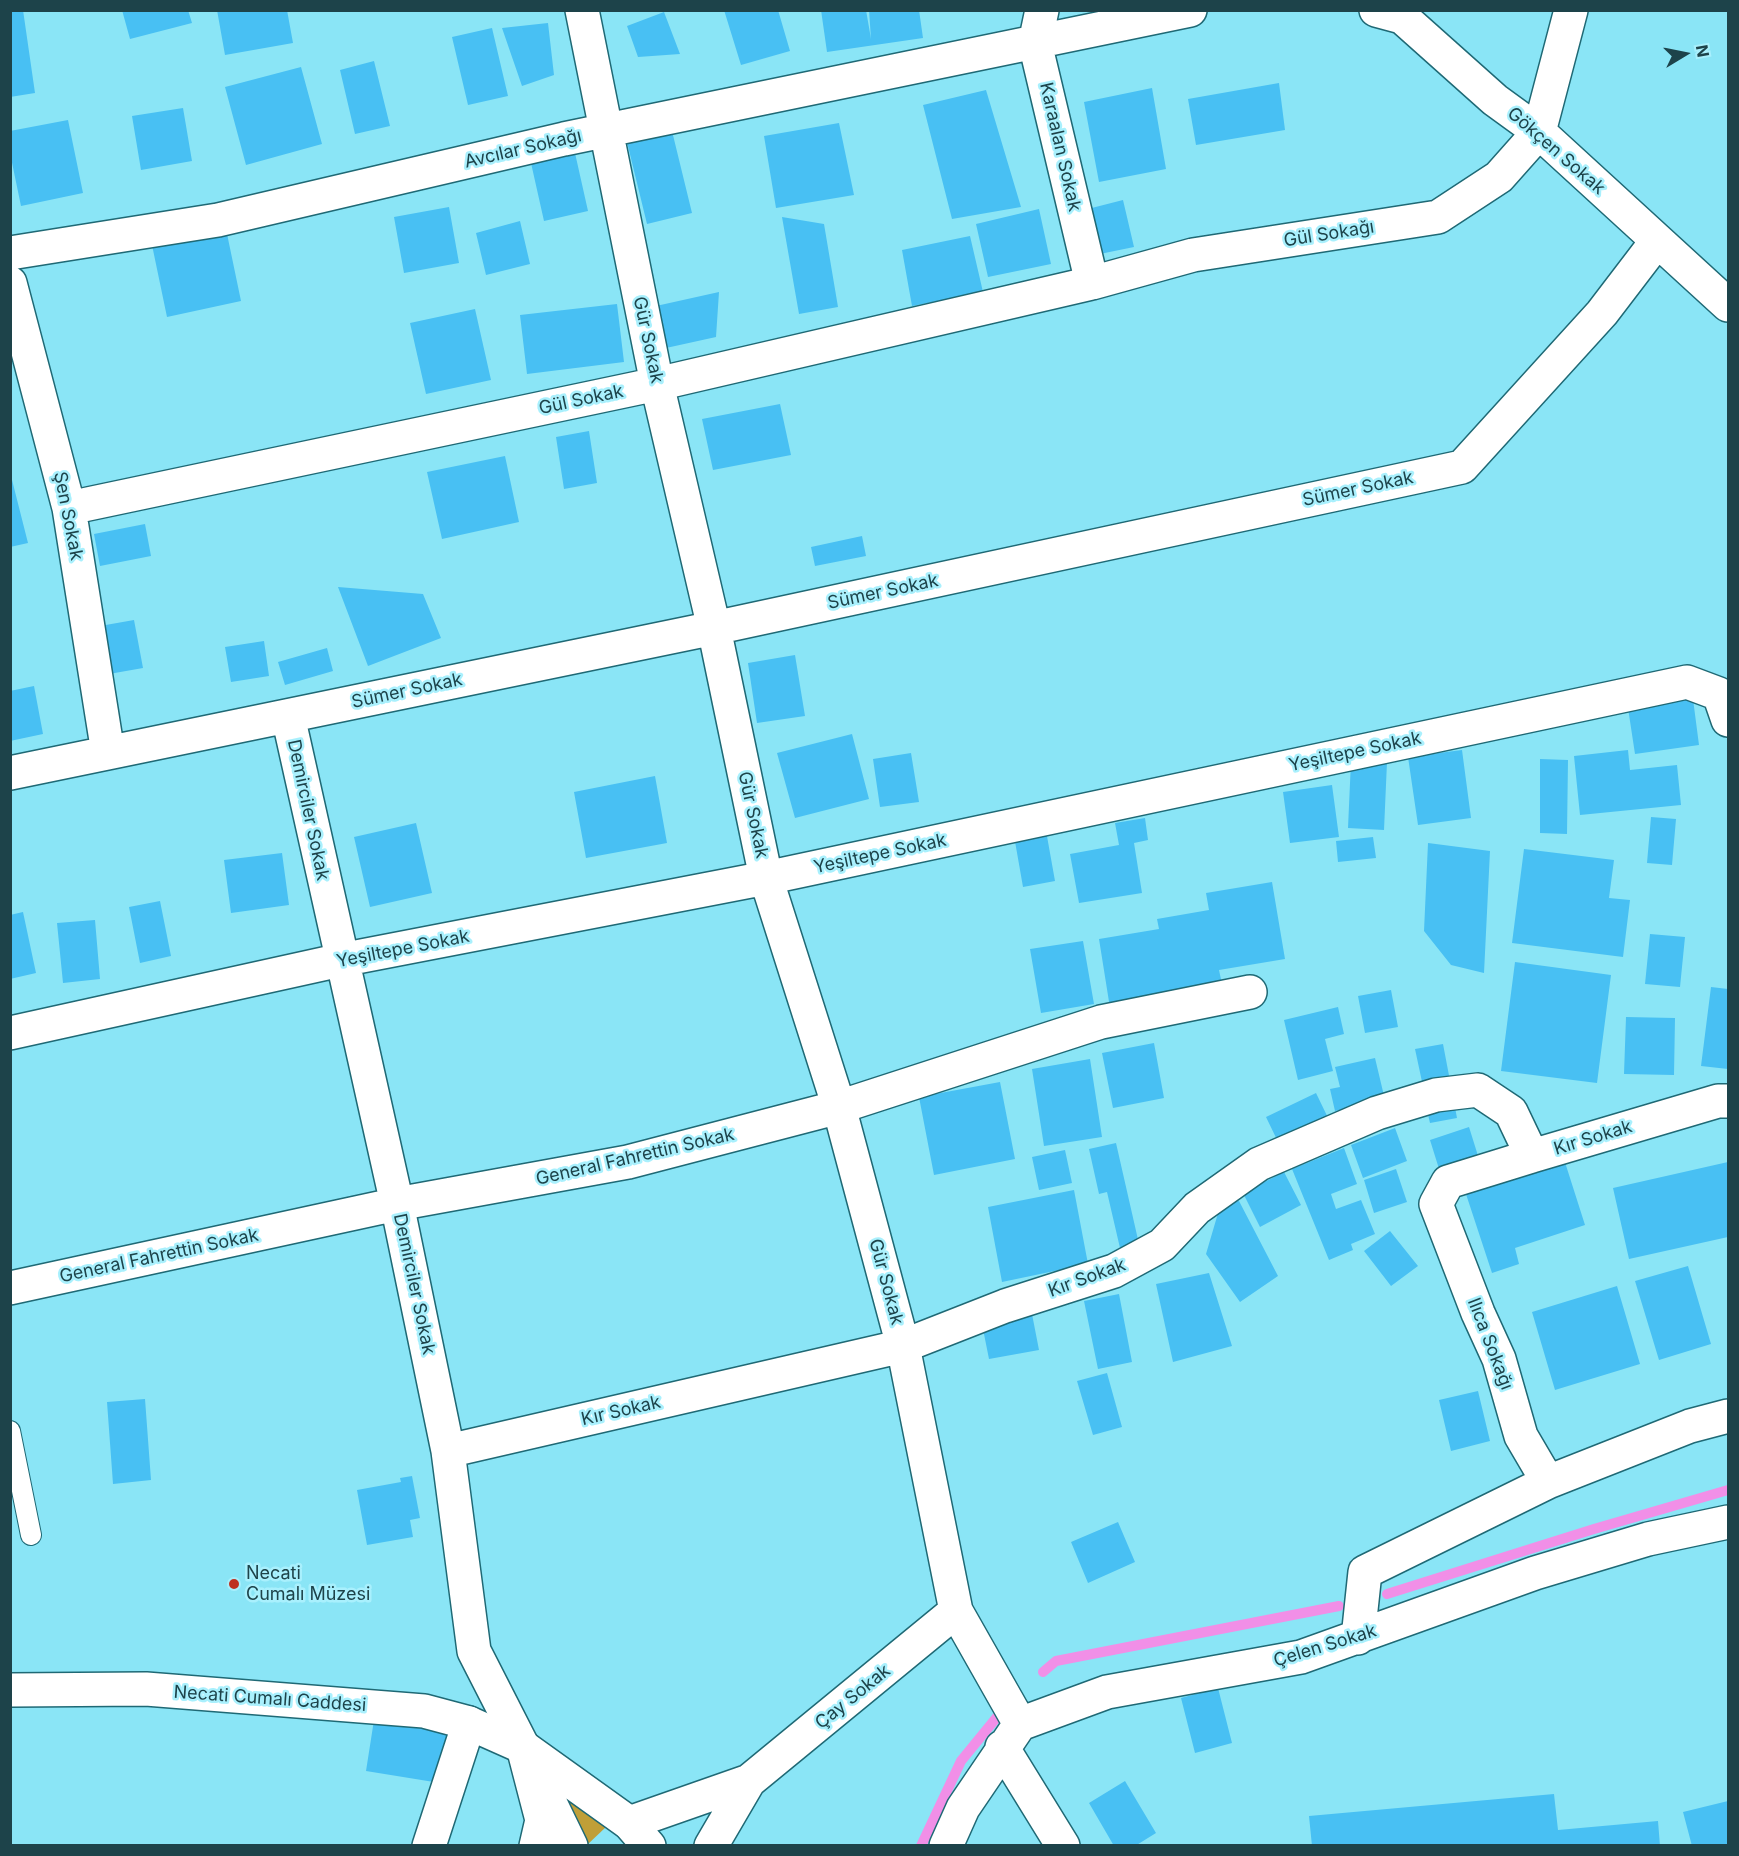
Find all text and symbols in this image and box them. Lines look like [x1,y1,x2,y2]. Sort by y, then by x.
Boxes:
north arrow [1655,24,1715,84]
text: N [1692,43,1714,59]
street label: Karaalan Sokak [1035,80,1085,214]
street label: Gökçen Sokak [1503,103,1609,199]
street label: Avcılar Sokağı [462,125,584,173]
street label: Gül Sokağı [1282,216,1376,252]
street label: Gür Sokak [628,295,668,385]
street label: Gül Sokak [537,381,625,419]
street label: Sümer Sokak [1301,467,1415,511]
street label: Şen Sokak [49,470,87,562]
street label: Sümer Sokak [826,570,940,614]
street label: Sümer Sokak [350,669,464,713]
street label: Yeşiltepe Sokak [1287,727,1423,777]
street label: Demirciler Sokak [283,738,333,882]
street label: Gür Sokak [733,770,773,860]
street label: Yeşiltepe Sokak [812,829,948,879]
street label: Yeşiltepe Sokak [335,926,471,972]
street label: Kır Sokak [1551,1116,1635,1160]
street label: General Fahrettin Sokak [534,1124,736,1190]
street label: Demirciler Sokak [389,1212,439,1356]
street label: General Fahrettin Sokak [58,1224,260,1288]
street label: Gür Sokak [864,1237,908,1327]
street label: Kır Sokak [1045,1254,1129,1302]
street label: Ilıca Sokağı [1463,1295,1517,1393]
street label: Kır Sokak [579,1391,663,1431]
place label: Necati Cumalı Müzesi [246,1563,370,1606]
marker: Necati Cumalı Müzesi [227,1577,241,1591]
street label: Çelen Sokak [1271,1620,1379,1672]
street label: Çay Sokak [811,1660,895,1734]
street label: Necati Cumalı Caddesi [173,1681,367,1717]

